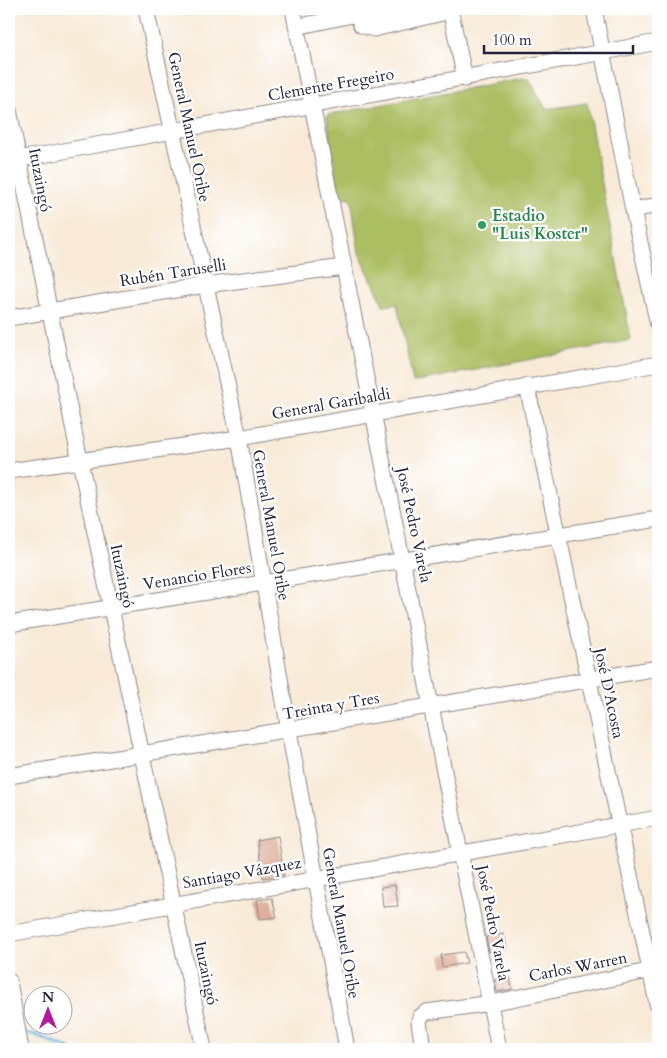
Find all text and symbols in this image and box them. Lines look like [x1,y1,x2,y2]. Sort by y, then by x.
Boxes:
scale bar [484,22,633,54]
text: 100 m [492,30,532,50]
street label: General Manuel Oribe [162,50,216,204]
street label: Clemente Fregeiro [266,63,396,107]
street label: Ituzaingó [23,146,57,214]
place label: Estadio "Luis Koster" [492,205,588,245]
marker: Estadio "Luis Koster" [476,219,488,231]
street label: Rubén Taruselli [118,254,228,292]
street label: General Garibaldi [270,383,392,425]
street label: General Manuel Oribe [247,448,295,602]
street label: José Pedro Varela [391,463,437,585]
street label: Ituzaingó [105,542,140,610]
street label: Venancio Flores [141,557,253,595]
street label: José D'Acosta [588,644,629,740]
street label: Treinta y Tres [281,687,381,725]
street label: General Manuel Oribe [317,846,365,1000]
street label: Santiago Vázquez [181,852,303,894]
street label: José Pedro Varela [471,861,515,983]
street label: Ituzaingó [189,939,224,1007]
street label: Carlos Warren [527,947,629,987]
north arrow [22,986,72,1036]
text: N [42,988,54,1007]

